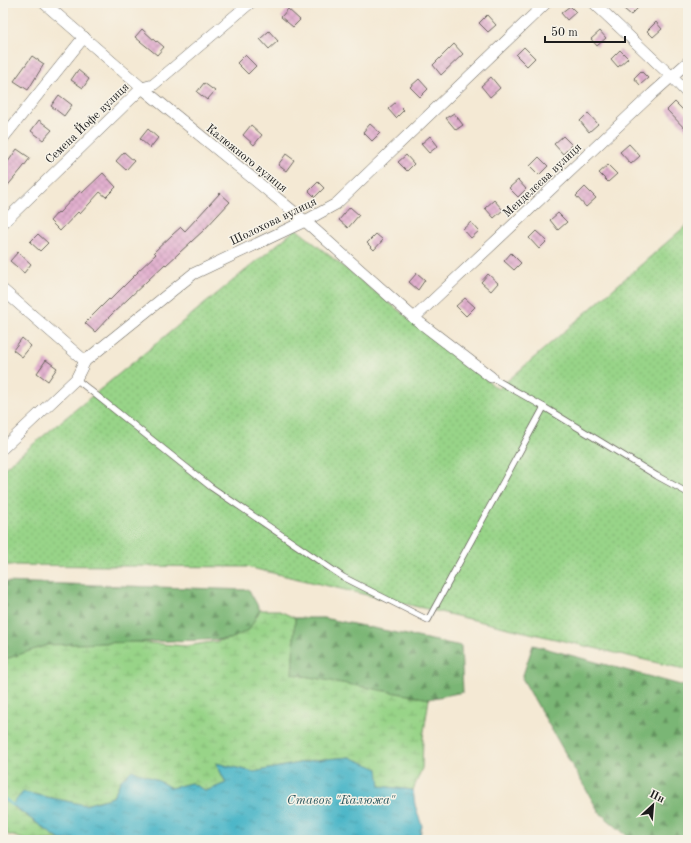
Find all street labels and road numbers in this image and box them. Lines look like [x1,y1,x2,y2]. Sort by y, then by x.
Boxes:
street label: Семена Йофе вулиця [42,79,132,166]
street label: Калюжного вулиця [204,122,289,195]
street label: Менделєєва вулиця [501,142,584,220]
street label: Шолохова вулиця [228,196,319,248]

